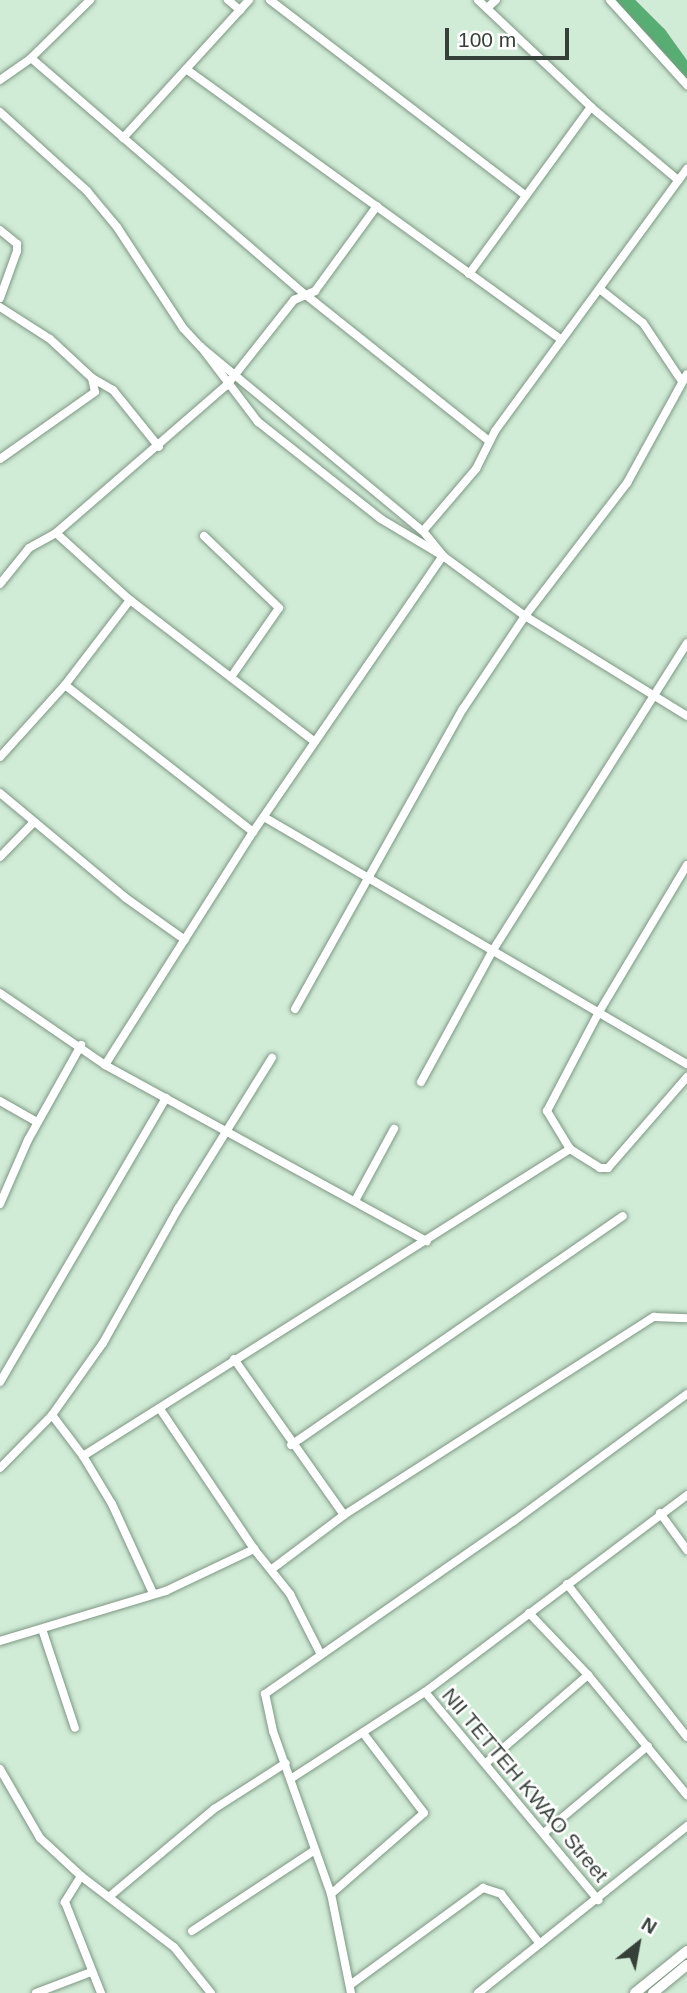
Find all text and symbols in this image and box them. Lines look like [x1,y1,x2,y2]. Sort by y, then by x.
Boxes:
scale bar [449,14,573,58]
text: 100 m [458,28,516,51]
street label: NII TETTEH KWAO Street [436,1683,614,1887]
north arrow [603,1909,673,1979]
text: N [638,1913,660,1938]

